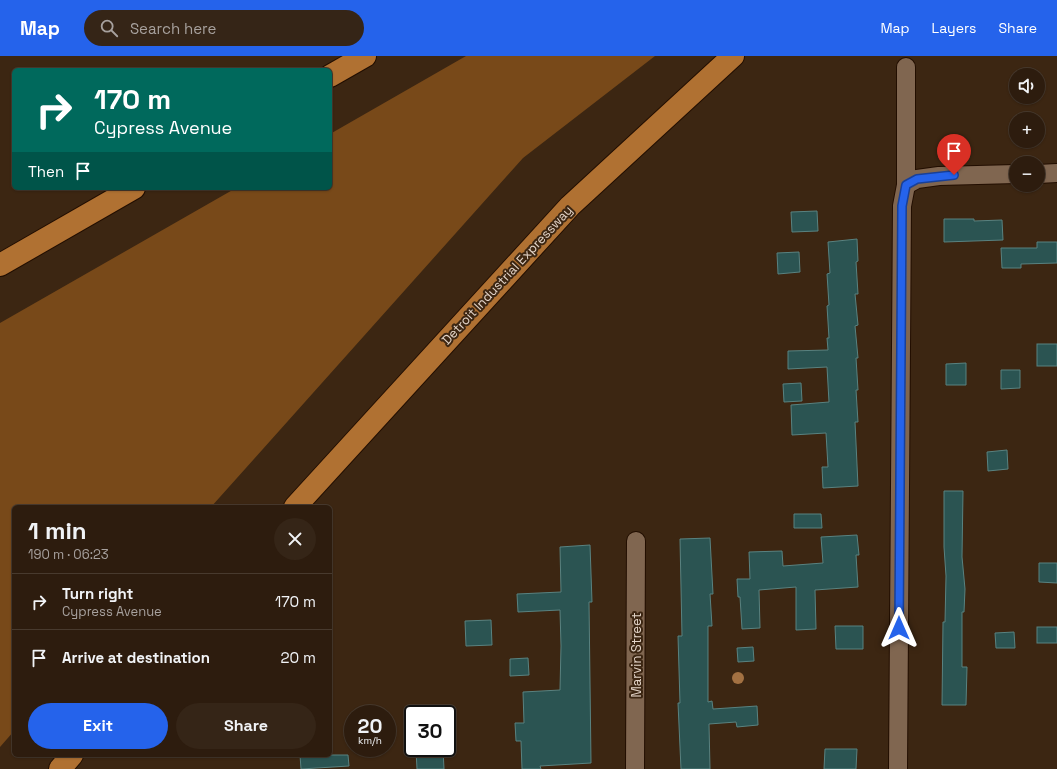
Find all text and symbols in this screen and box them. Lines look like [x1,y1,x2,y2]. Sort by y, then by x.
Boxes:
search box [84,10,364,46]
text: Map [20,16,60,41]
icon: search [98,17,120,39]
text: Search here [130,19,216,38]
text: Map [880,19,910,37]
text: Layers [932,19,976,37]
text: Share [998,19,1037,37]
map controls [1009,68,1045,192]
button: sound [1009,68,1045,104]
text: 170 m [94,81,171,117]
icon: right [28,84,80,136]
button: + [1009,112,1045,148]
text: Cypress Avenue [94,116,232,139]
pin [937,134,971,175]
icon: arrive [943,140,965,162]
button: − [1009,156,1045,192]
icon: arrive [72,160,94,182]
text: Then [28,162,64,181]
street label: Detroit Industrial Expressway [438,202,576,348]
text: 1 min [28,515,87,546]
button: close [274,518,316,560]
text: 190 m · 06:23 [28,546,109,563]
text: Turn right [62,584,133,603]
icon: right [28,591,50,613]
text: 170 m [275,592,316,611]
text: Cypress Avenue [62,603,162,620]
position arrow [878,607,920,649]
street label: Marvin Street [628,613,645,697]
icon: arrive [28,647,50,669]
text: Arrive at destination [62,648,210,667]
text: 20 m [281,648,316,667]
button: Exit [28,703,168,749]
button: Share [176,703,316,749]
speed limit sign: 30 [404,705,456,757]
text: 20 [358,713,382,739]
text: km/h [358,734,382,747]

